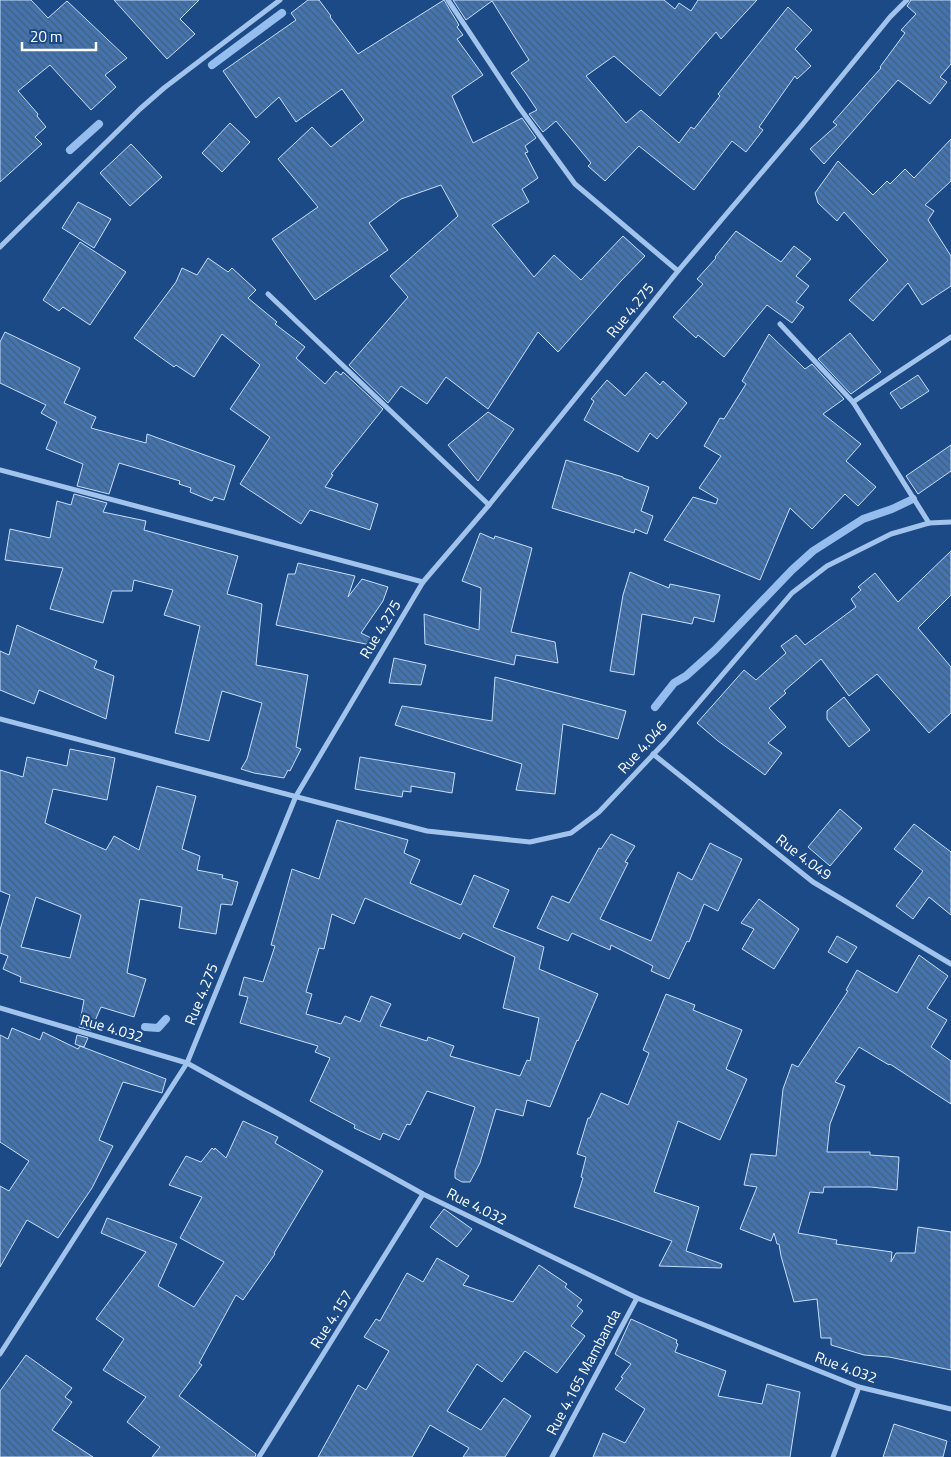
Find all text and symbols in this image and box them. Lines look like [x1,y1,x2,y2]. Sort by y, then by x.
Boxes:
scale bar [22,20,96,52]
text: 20 m [30,25,63,48]
street label: Rue 4.275 [601,278,659,342]
street label: Rue 4.275 [353,595,407,663]
street label: Rue 4.046 [612,715,672,779]
street label: Rue 4.049 [771,828,837,886]
street label: Rue 4.275 [178,960,224,1028]
street label: Rue 4.032 [78,1008,146,1048]
street label: Rue 4.032 [443,1181,511,1231]
street label: Rue 4.157 [304,1285,358,1353]
street label: Rue 4.165 Mambanda [540,1304,626,1439]
street label: Rue 4.032 [812,1345,880,1389]

